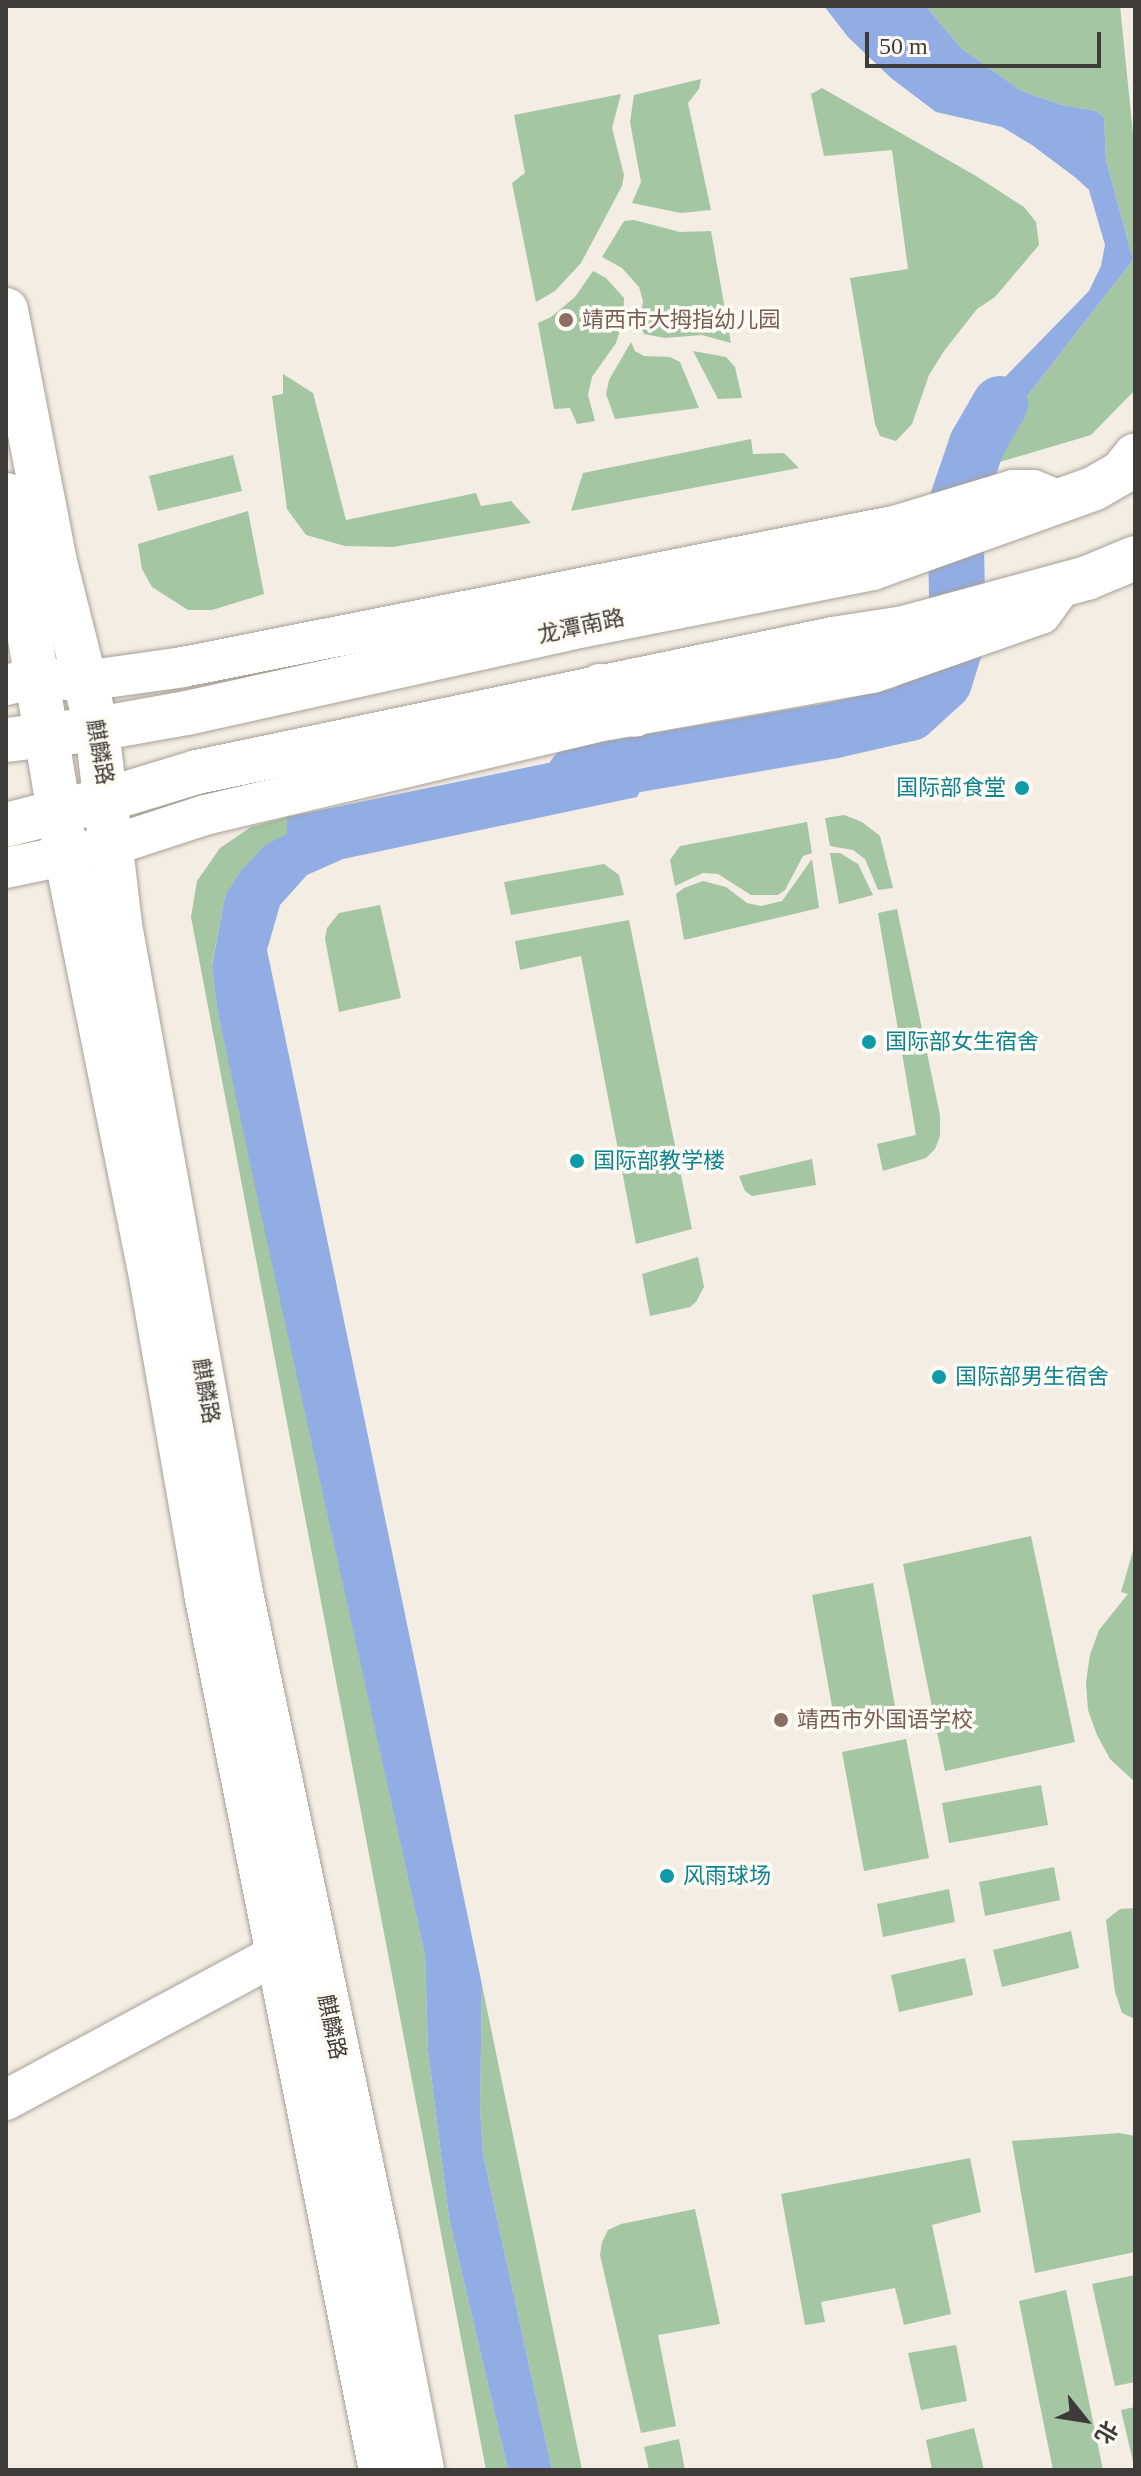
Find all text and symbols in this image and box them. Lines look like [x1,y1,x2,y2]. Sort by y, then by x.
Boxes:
scale bar [869,16,1105,66]
text: 50 m [879,33,928,59]
place label: 靖西市大拇指幼儿园 [582,307,780,333]
marker: 靖西市大拇指幼儿园 [557,311,575,329]
street label: 龙潭南路 [535,604,627,648]
street label: 麒麟路 [81,717,119,787]
place label: 国际部食堂 [896,775,1006,801]
marker: 国际部食堂 [1013,779,1031,797]
place label: 国际部女生宿舍 [885,1029,1039,1055]
marker: 国际部女生宿舍 [860,1033,878,1051]
place label: 国际部教学楼 [593,1148,725,1174]
marker: 国际部教学楼 [568,1152,586,1170]
street label: 麒麟路 [187,1356,225,1426]
place label: 国际部男生宿舍 [955,1364,1109,1390]
marker: 国际部男生宿舍 [930,1368,948,1386]
place label: 靖西市外国语学校 [797,1707,973,1733]
marker: 靖西市外国语学校 [772,1711,790,1729]
place label: 风雨球场 [683,1863,771,1889]
marker: 风雨球场 [658,1867,676,1885]
street label: 麒麟路 [312,1992,352,2062]
north arrow [1045,2380,1125,2460]
text: 北 [1090,2416,1123,2448]

